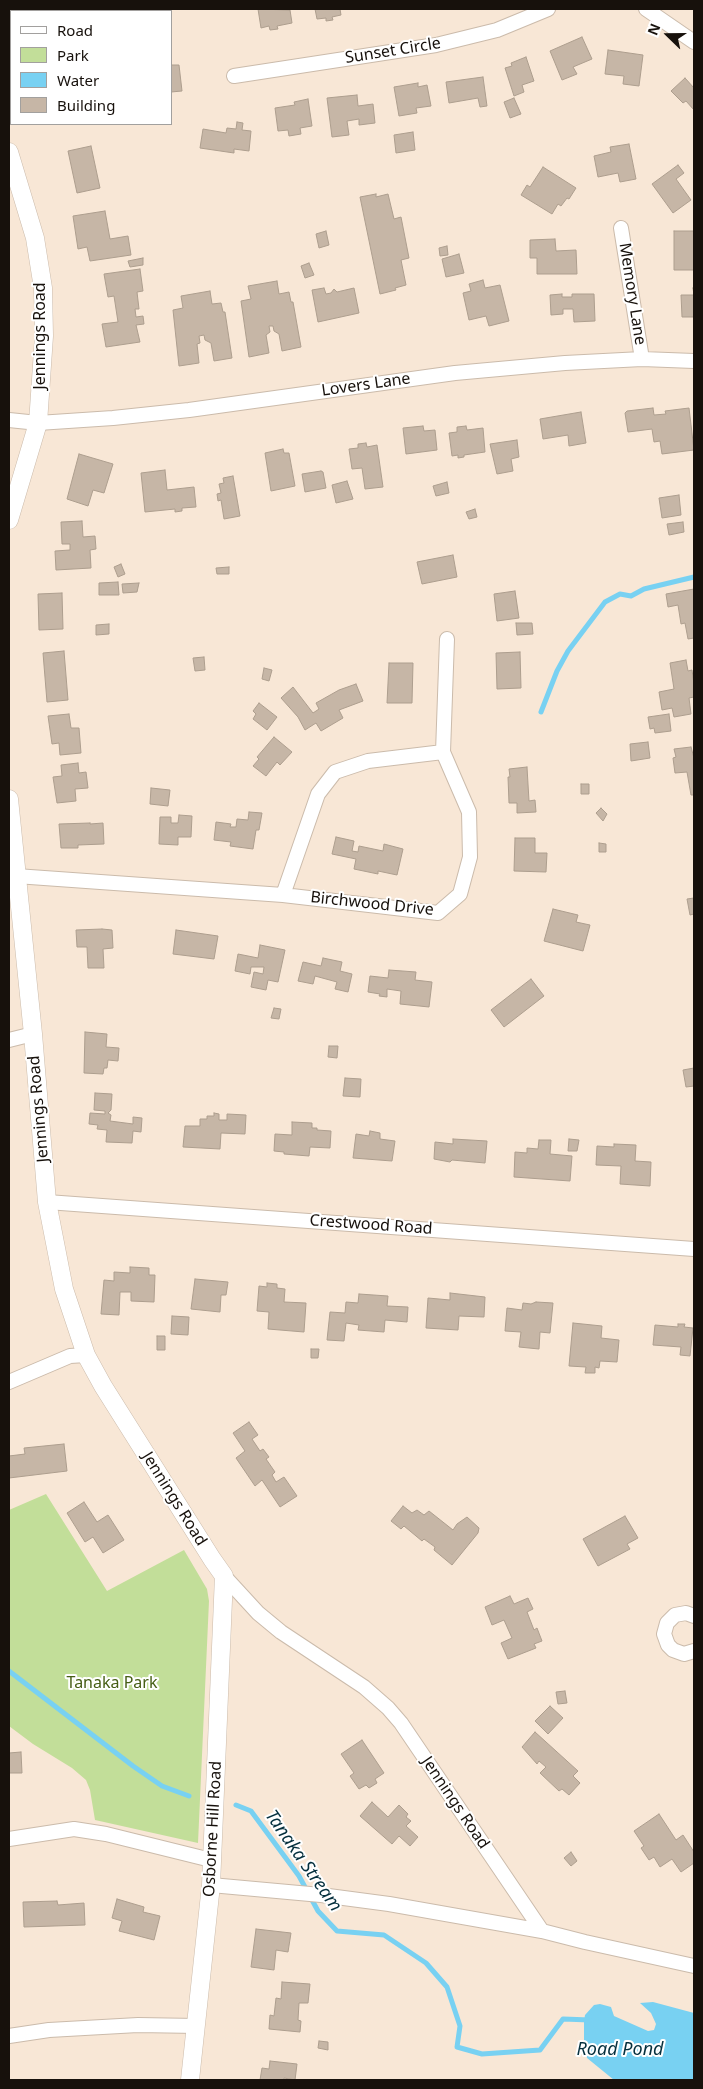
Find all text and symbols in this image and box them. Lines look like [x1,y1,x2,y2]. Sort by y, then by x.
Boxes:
legend [10,10,172,125]
north arrow [643,10,693,60]
text: Road [57,20,93,40]
text: N [643,20,665,38]
street label: Sunset Circle [344,34,442,68]
text: Park [57,45,89,65]
text: Water [57,70,99,90]
text: Building [57,95,115,115]
street label: Memory Lane [614,241,650,347]
street label: Jennings Road [30,282,50,390]
street label: Lovers Lane [320,369,412,401]
street label: Birchwood Drive [309,888,435,920]
street label: Jennings Road [25,1055,53,1163]
street label: Crestwood Road [309,1211,433,1239]
street label: Jennings Road [137,1448,211,1550]
park label: Tanaka Park [67,1673,157,1693]
street label: Jennings Road [417,1753,493,1853]
street label: Osborne Hill Road [200,1760,226,1898]
water label: Tanaka Stream [260,1806,346,1916]
water label: Road Pond [577,2039,663,2061]

